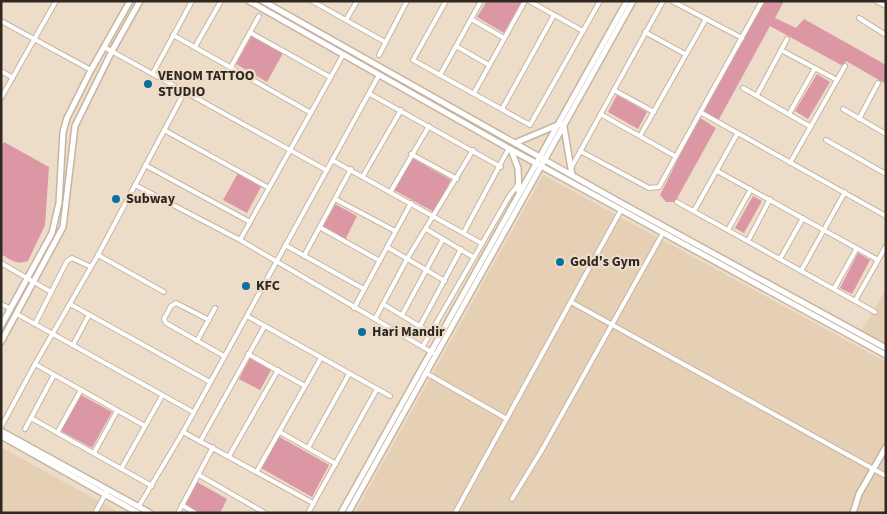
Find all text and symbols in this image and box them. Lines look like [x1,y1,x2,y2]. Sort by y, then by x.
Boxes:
place label: VENOM TATTOO STUDIO [157,66,254,102]
marker: VENOM TATTOO STUDIO [142,78,154,90]
place label: Subway [126,189,176,209]
marker: Subway [110,193,122,205]
place label: Gold's Gym [570,252,640,272]
marker: Gold's Gym [554,256,566,268]
place label: KFC [256,276,280,296]
marker: KFC [240,280,252,292]
place label: Hari Mandir [372,322,445,342]
marker: Hari Mandir [356,326,368,338]

